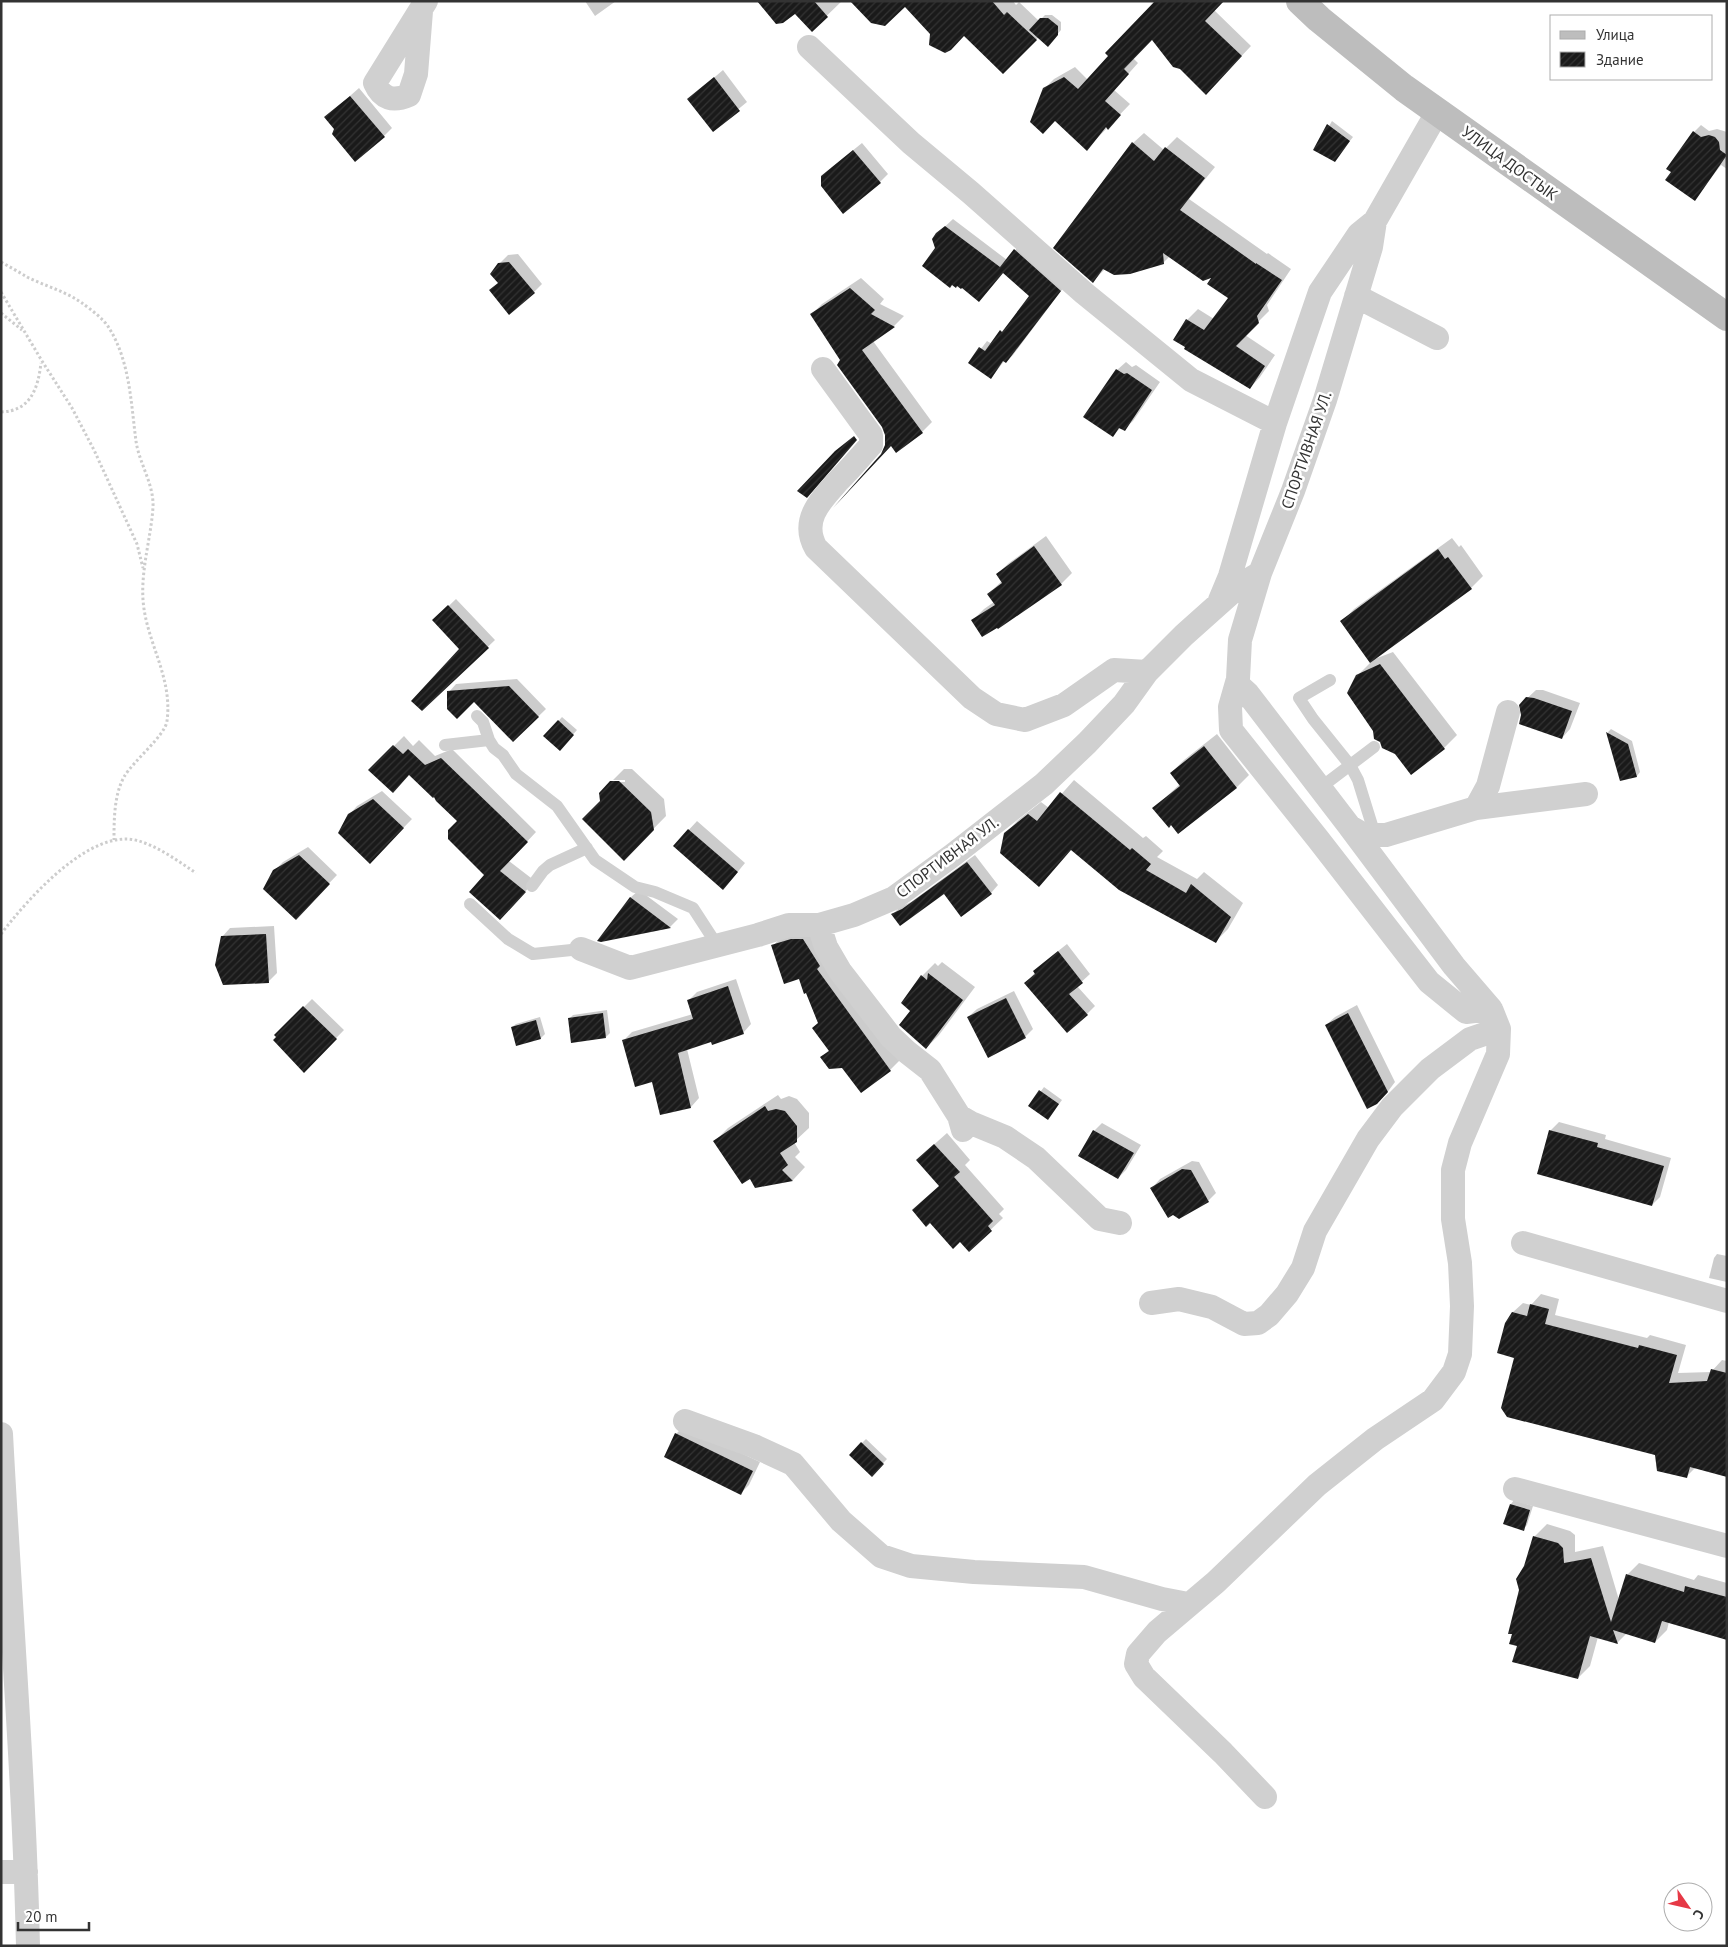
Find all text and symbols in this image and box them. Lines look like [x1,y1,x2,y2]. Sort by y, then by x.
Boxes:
legend [1550,15,1713,80]
text: Улица [1596,25,1634,44]
text: Здание [1596,50,1644,69]
street label: УЛИЦА ДОСТЫК [1458,121,1562,205]
street label: СПОРТИВНАЯ УЛ. [1276,388,1336,512]
street label: СПОРТИВНАЯ УЛ. [892,812,1002,902]
north arrow [1663,1882,1713,1932]
scale bar [18,1900,89,1932]
text: С [1689,1906,1708,1923]
text: 20 m [25,1907,58,1926]

